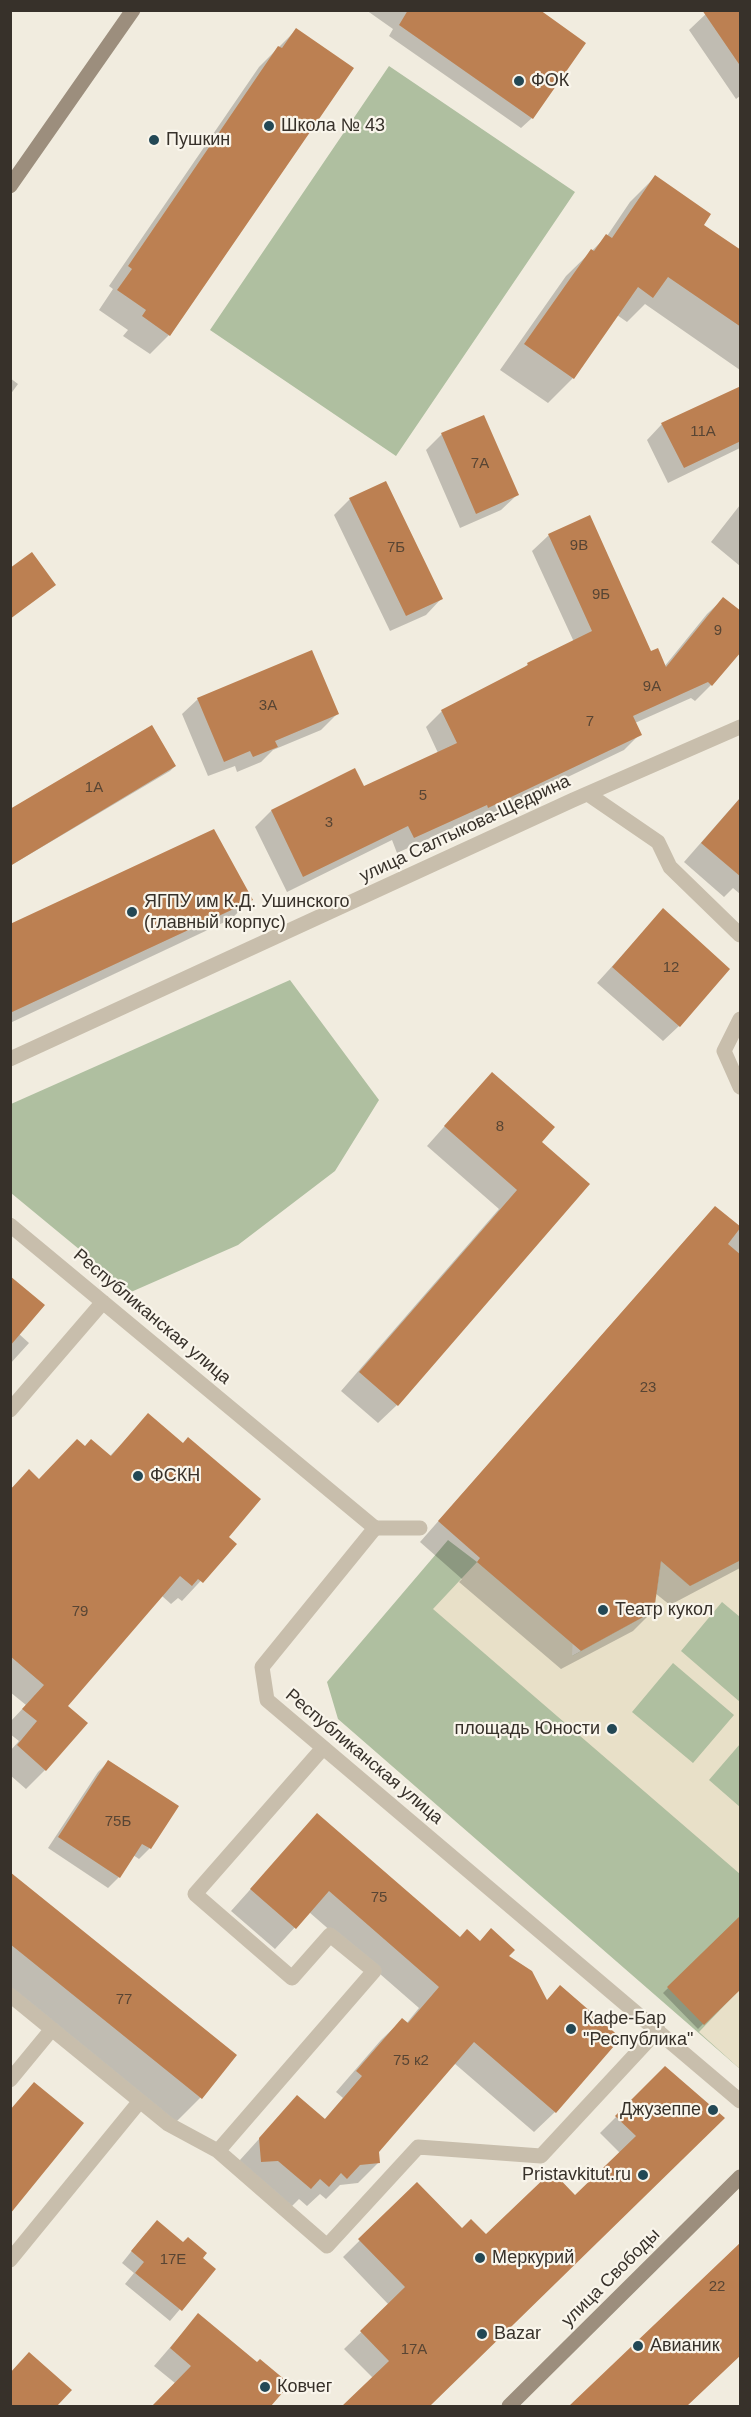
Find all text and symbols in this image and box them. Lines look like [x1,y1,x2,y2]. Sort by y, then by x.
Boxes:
place label: ФОК [531,70,569,92]
marker: ФОК [512,74,526,88]
place label: Школа № 43 [281,115,385,137]
marker: Школа № 43 [262,119,276,133]
place label: Пушкин [166,129,230,151]
marker: Пушкин [147,133,161,147]
house number: 11А [690,423,716,441]
house number: 7А [471,455,489,473]
house number: 9В [570,537,588,555]
house number: 7Б [387,539,405,557]
house number: 9Б [592,586,610,604]
house number: 9 [714,622,722,640]
house number: 9А [643,678,661,696]
house number: 3А [259,697,277,715]
house number: 7 [586,713,594,731]
street label: улица Салтыкова-Щедрина [356,771,574,887]
house number: 1А [85,779,103,797]
house number: 5 [419,787,427,805]
house number: 3 [325,814,333,832]
place label: ЯГПУ им К.Д. Ушинского (главный корпус) [144,891,350,934]
marker: ЯГПУ им К.Д. Ушинского (главный корпус) [125,905,139,919]
house number: 12 [663,959,679,977]
house number: 8 [496,1118,504,1136]
street label: Республиканская улица [69,1245,235,1389]
house number: 23 [640,1379,656,1397]
place label: ФСКН [150,1465,200,1487]
marker: ФСКН [131,1469,145,1483]
place label: Театр кукол [615,1599,713,1621]
house number: 79 [72,1603,88,1621]
marker: Театр кукол [596,1603,610,1617]
street label: Республиканская улица [281,1685,447,1829]
place label: площадь Юности [454,1718,600,1740]
marker: площадь Юности [605,1722,619,1736]
house number: 75Б [105,1813,131,1831]
house number: 75 [371,1889,387,1907]
house number: 77 [116,1991,132,2009]
place label: Кафе-Бар "Республика" [583,2008,693,2050]
marker: Кафе-Бар "Республика" [564,2022,578,2036]
house number: 75 к2 [393,2052,429,2070]
place label: Джузеппе [620,2099,701,2121]
marker: Джузеппе [706,2103,720,2117]
place label: Pristavkitut.ru [522,2164,631,2186]
marker: Pristavkitut.ru [636,2168,650,2182]
street label: улица Свободы [557,2224,665,2332]
place label: Меркурий [492,2247,574,2269]
house number: 17Е [160,2251,186,2269]
marker: Меркурий [473,2251,487,2265]
house number: 22 [709,2278,725,2296]
place label: Bazar [494,2323,541,2345]
marker: Bazar [475,2327,489,2341]
place label: Авианик [650,2335,720,2357]
marker: Авианик [631,2339,645,2353]
house number: 17А [401,2341,427,2359]
place label: Ковчег [277,2376,332,2398]
marker: Ковчег [258,2380,272,2394]

